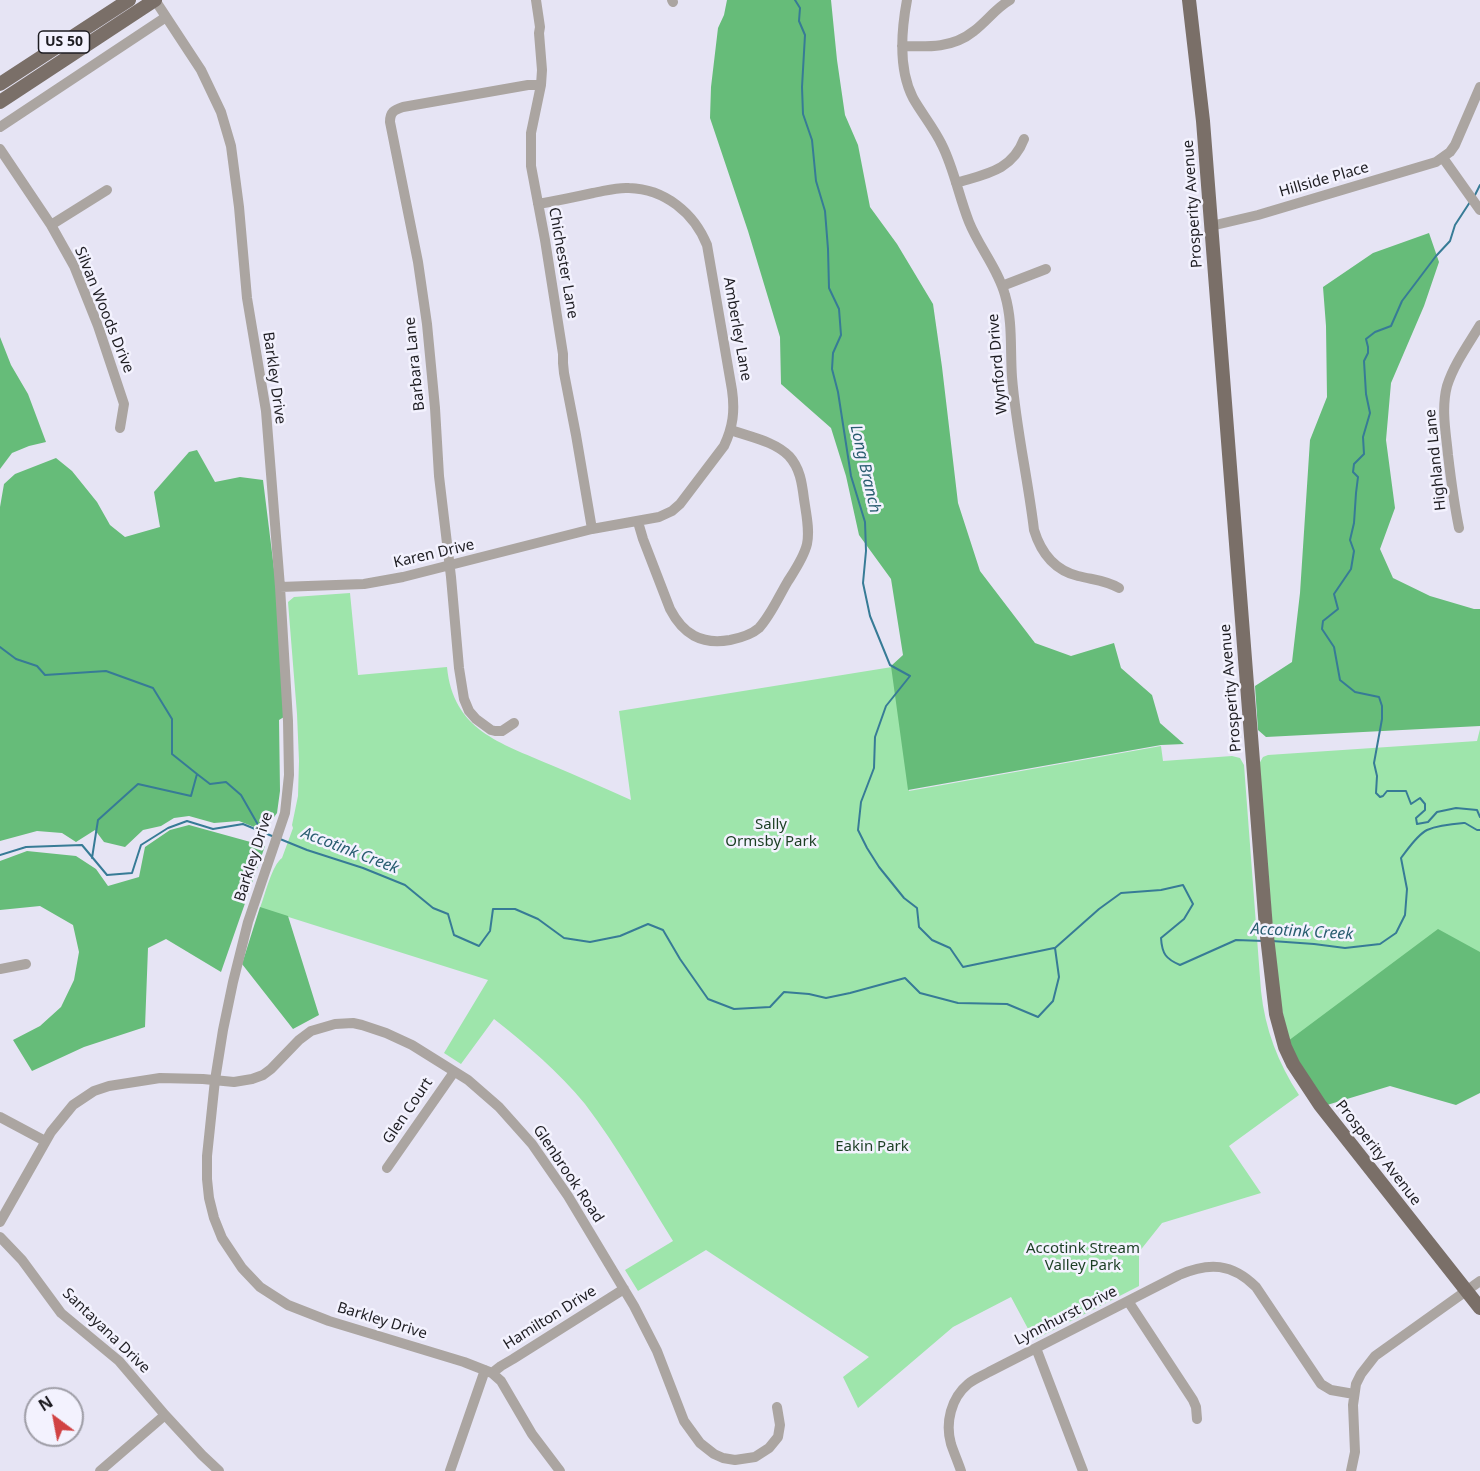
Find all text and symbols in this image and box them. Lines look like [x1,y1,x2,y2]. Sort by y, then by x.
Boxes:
road number: US 50 [38,31,90,53]
street label: Prosperity Avenue [1180,139,1206,269]
street label: Hillside Place [1277,159,1371,201]
street label: Chichester Lane [544,206,582,320]
street label: Silvan Woods Drive [70,244,138,376]
street label: Amberley Lane [719,276,755,382]
street label: Wynford Drive [985,313,1011,415]
street label: Barbara Lane [401,316,429,412]
street label: Barkley Drive [259,331,289,425]
street label: Highland Lane [1422,408,1450,512]
water label: Long Branch [846,423,884,515]
street label: Karen Drive [392,536,476,572]
street label: Prosperity Avenue [1216,623,1246,753]
street label: Barkley Drive [231,810,277,904]
park label: Sally Ormsby Park [725,816,817,851]
water label: Accotink Creek [299,824,401,878]
water label: Accotink Creek [1250,920,1354,944]
street label: Glen Court [379,1075,437,1147]
street label: Prosperity Avenue [1331,1097,1425,1209]
street label: Glenbrook Road [529,1122,607,1226]
park label: Eakin Park [835,1138,909,1156]
park label: Accotink Stream Valley Park [1026,1240,1140,1275]
street label: Hamilton Drive [500,1282,600,1354]
street label: Lynnhurst Drive [1012,1282,1120,1350]
street label: Santayana Drive [59,1285,153,1377]
street label: Barkley Drive [335,1299,429,1343]
north arrow [24,1387,84,1447]
text: N [34,1391,57,1416]

